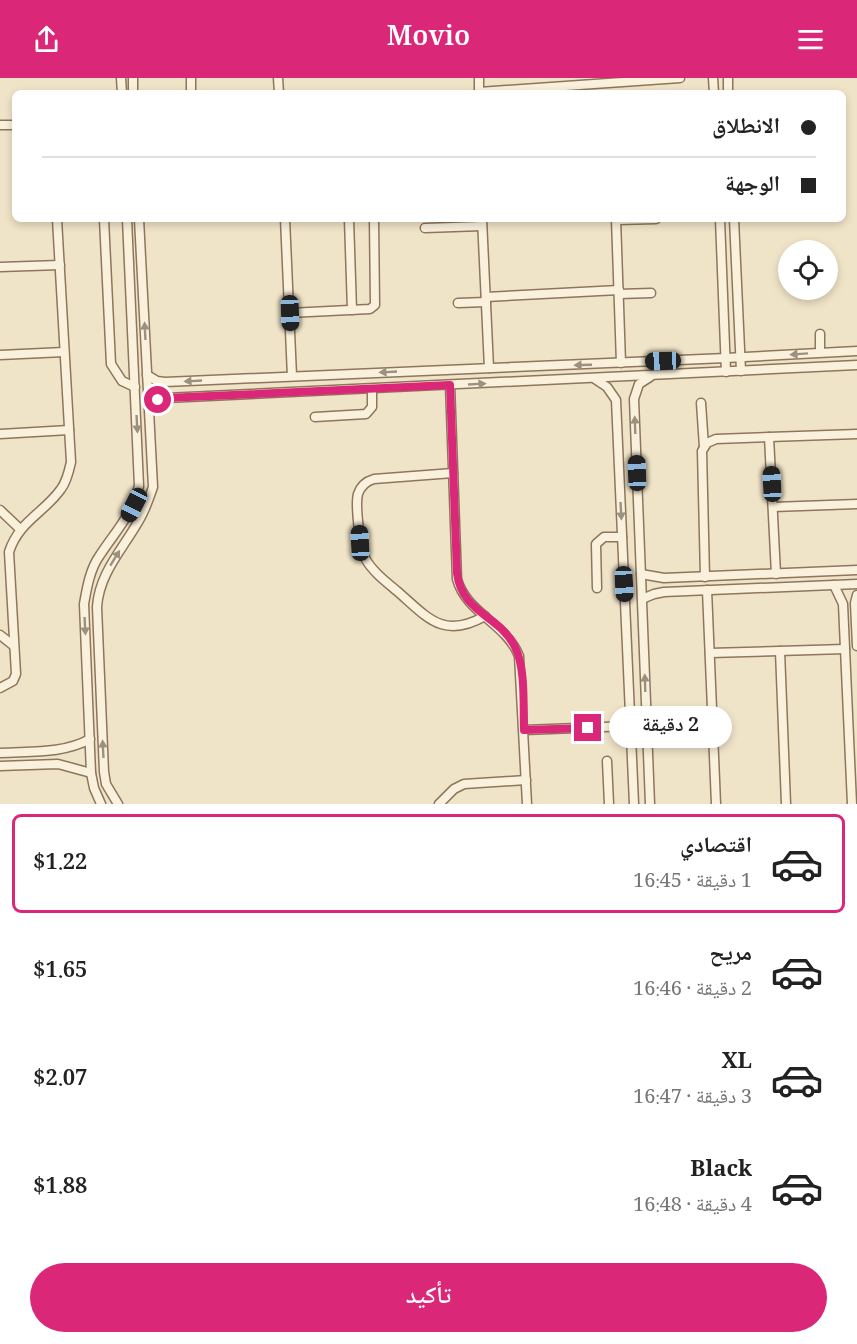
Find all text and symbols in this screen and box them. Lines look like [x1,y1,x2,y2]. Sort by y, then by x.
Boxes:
text: Movio [387,16,470,62]
icon: share [30,23,63,56]
icon: menu [794,23,827,56]
text: الانطلاق [712,109,780,147]
text: الوجهة [725,167,780,205]
map controls [778,240,838,300]
button: locate [778,240,838,300]
car [280,295,300,331]
one-way arrow [141,322,150,341]
one-way arrow [789,349,808,359]
car [645,351,681,371]
one-way arrow [573,360,592,369]
one-way arrow [379,368,398,377]
one-way arrow [184,377,203,386]
one-way arrow [467,379,486,388]
route start [144,386,171,413]
one-way arrow [132,415,141,434]
one-way arrow [630,415,639,434]
car [627,455,647,491]
car [762,466,782,502]
car [118,485,150,525]
one-way arrow [616,501,625,520]
car [350,525,370,561]
one-way arrow [110,550,121,566]
car [614,566,634,602]
one-way arrow [80,616,90,635]
one-way arrow [641,673,650,692]
callout: 2 دقيقة [609,707,732,749]
text: 2 دقيقة [642,710,699,744]
route end [574,714,601,741]
one-way arrow [98,739,107,758]
text: اقتصادي [680,828,752,866]
icon: car [770,837,824,891]
text: $1.22 [33,845,87,883]
text: 1 دقيقة · 16:45 [633,866,752,900]
text: مريح [709,936,752,974]
icon: car [770,945,824,999]
text: $1.65 [33,953,87,991]
text: 2 دقيقة · 16:46 [633,974,752,1008]
text: XL [721,1044,752,1082]
icon: car [770,1053,824,1107]
text: $2.07 [33,1061,87,1099]
text: 3 دقيقة · 16:47 [633,1082,752,1116]
text: Black [690,1152,752,1190]
icon: car [770,1161,824,1215]
text: $1.88 [33,1169,87,1207]
text: 4 دقيقة · 16:48 [633,1190,752,1224]
button: تأكيد [30,1263,827,1332]

